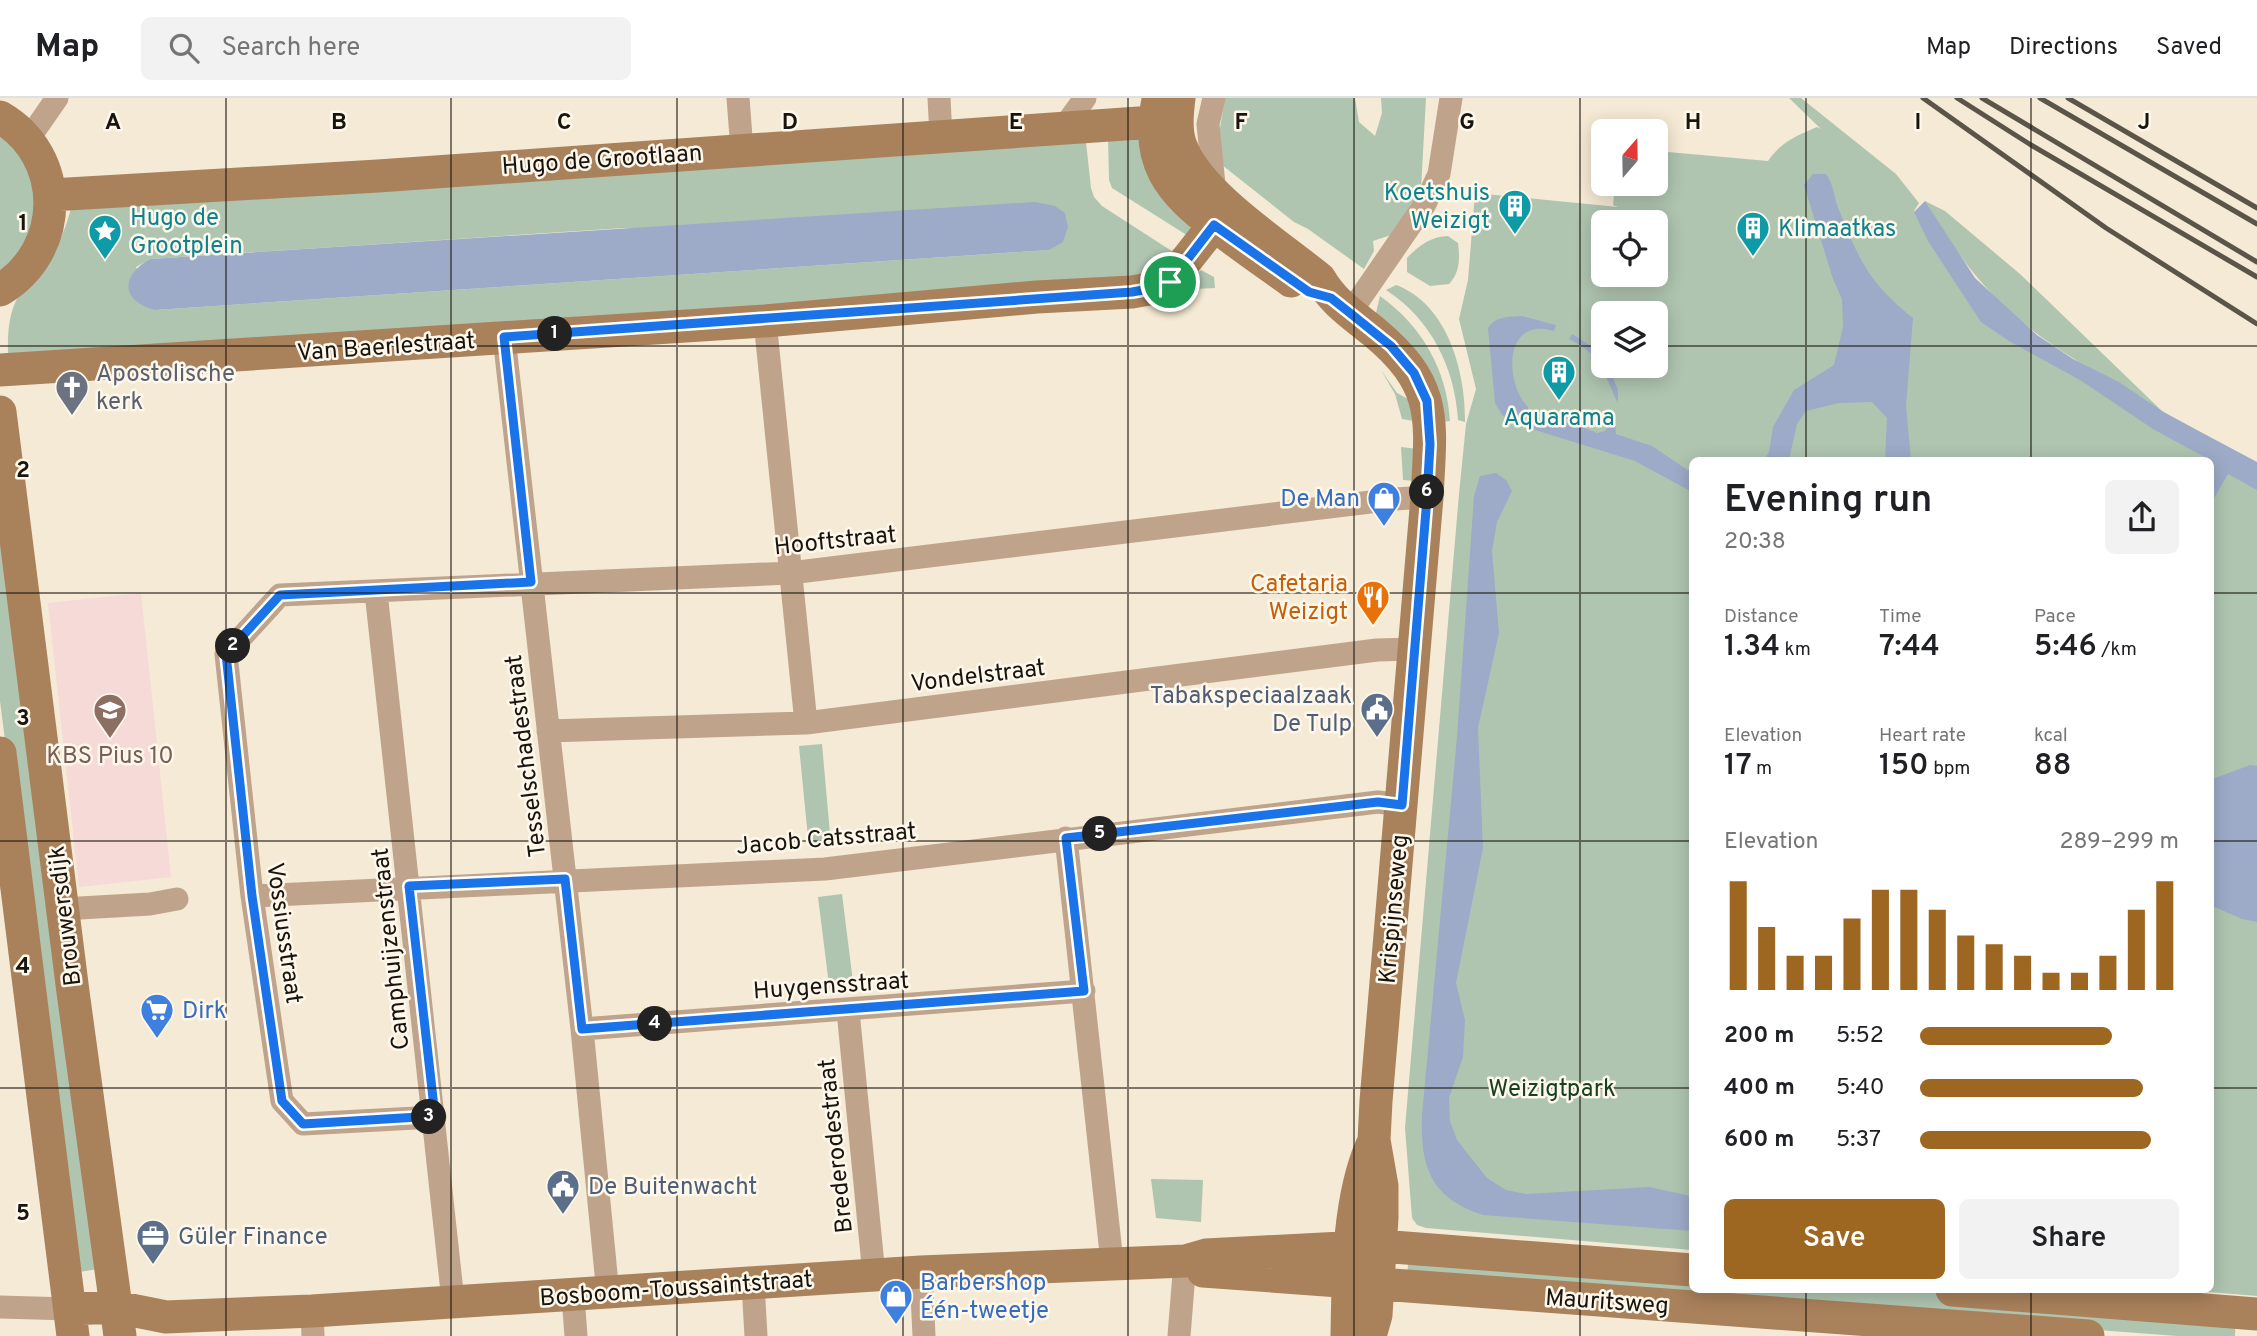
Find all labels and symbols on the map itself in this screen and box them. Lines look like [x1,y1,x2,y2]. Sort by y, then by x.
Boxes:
text: A [105,109,121,138]
text: B [331,109,347,138]
text: C [557,109,571,138]
text: D [782,109,798,138]
text: E [1009,109,1023,138]
text: F [1234,109,1248,138]
text: G [1459,109,1475,138]
text: H [1685,109,1701,138]
text: I [1915,109,1921,138]
text: J [2138,109,2150,138]
north arrow [1591,119,1668,196]
street label: Hugo de Grootlaan [501,139,703,183]
place label: Koetshuis Weizigt [1384,179,1490,237]
building icon: Koetshuis Weizigt [1496,187,1534,236]
place label: Hugo de Grootplein [130,204,243,262]
building icon: Klimaatkas [1734,209,1772,258]
text: 1 [18,210,28,239]
place icon: Hugo de Grootplein [86,212,124,261]
place label: Klimaatkas [1778,215,1896,245]
pin [1140,252,1200,312]
pin: 1 [538,316,572,352]
street label: Van Baerlestraat [296,327,476,369]
building icon: Aquarama [1540,353,1578,402]
place label: Apostolische kerk [96,360,235,418]
church icon: Apostolische kerk [53,368,91,417]
place label: Aquarama [1503,404,1615,434]
text: 2 [16,457,30,486]
pin: 6 [1410,474,1444,510]
shop icon: De Man [1365,479,1403,528]
place label: De Man [1280,485,1360,515]
street label: Hooftstraat [773,521,898,563]
place label: Cafetaria Weizigt [1250,570,1348,628]
restaurant icon: Cafetaria Weizigt [1354,578,1392,627]
pin: 2 [216,628,250,664]
street label: Tesselschadestraat [500,653,554,859]
street label: Vondelstraat [909,654,1047,700]
place label: Tabakspeciaalzaak De Tulp [1150,682,1352,740]
public building icon: Tabakspeciaalzaak De Tulp [1358,690,1396,739]
school or university icon: KBS Pius 10 [91,691,129,740]
text: 3 [16,705,30,734]
place label: KBS Pius 10 [46,742,174,772]
pin: 5 [1082,816,1118,852]
street label: Jacob Catsstraat [735,817,918,863]
street label: Krispijnseweg [1374,833,1416,985]
street label: Brouwersdijk [43,844,89,987]
street label: Camphuijzenstraat [366,846,418,1051]
street label: Vossiusstraat [258,861,308,1006]
text: 4 [16,953,30,982]
street label: Huygensstraat [752,967,910,1007]
supermarket icon: Dirk [138,991,176,1040]
place label: Dirk [182,997,226,1027]
pin: 4 [638,1006,672,1042]
street label: Brederodestraat [813,1057,861,1234]
park label: Weizigtpark [1488,1075,1616,1105]
pin: 3 [412,1100,446,1134]
public building icon: De Buitenwacht [544,1167,582,1216]
place label: De Buitenwacht [588,1173,757,1203]
text: 5 [16,1200,30,1229]
office icon: Güler Finance [134,1217,172,1266]
place label: Güler Finance [178,1223,328,1253]
street label: Bosboom-Toussaintstraat [539,1265,814,1315]
place label: Barbershop Één-tweetje [920,1269,1049,1327]
shop icon: Barbershop Één-tweetje [877,1277,915,1326]
street label: Mauritsweg [1544,1284,1670,1322]

